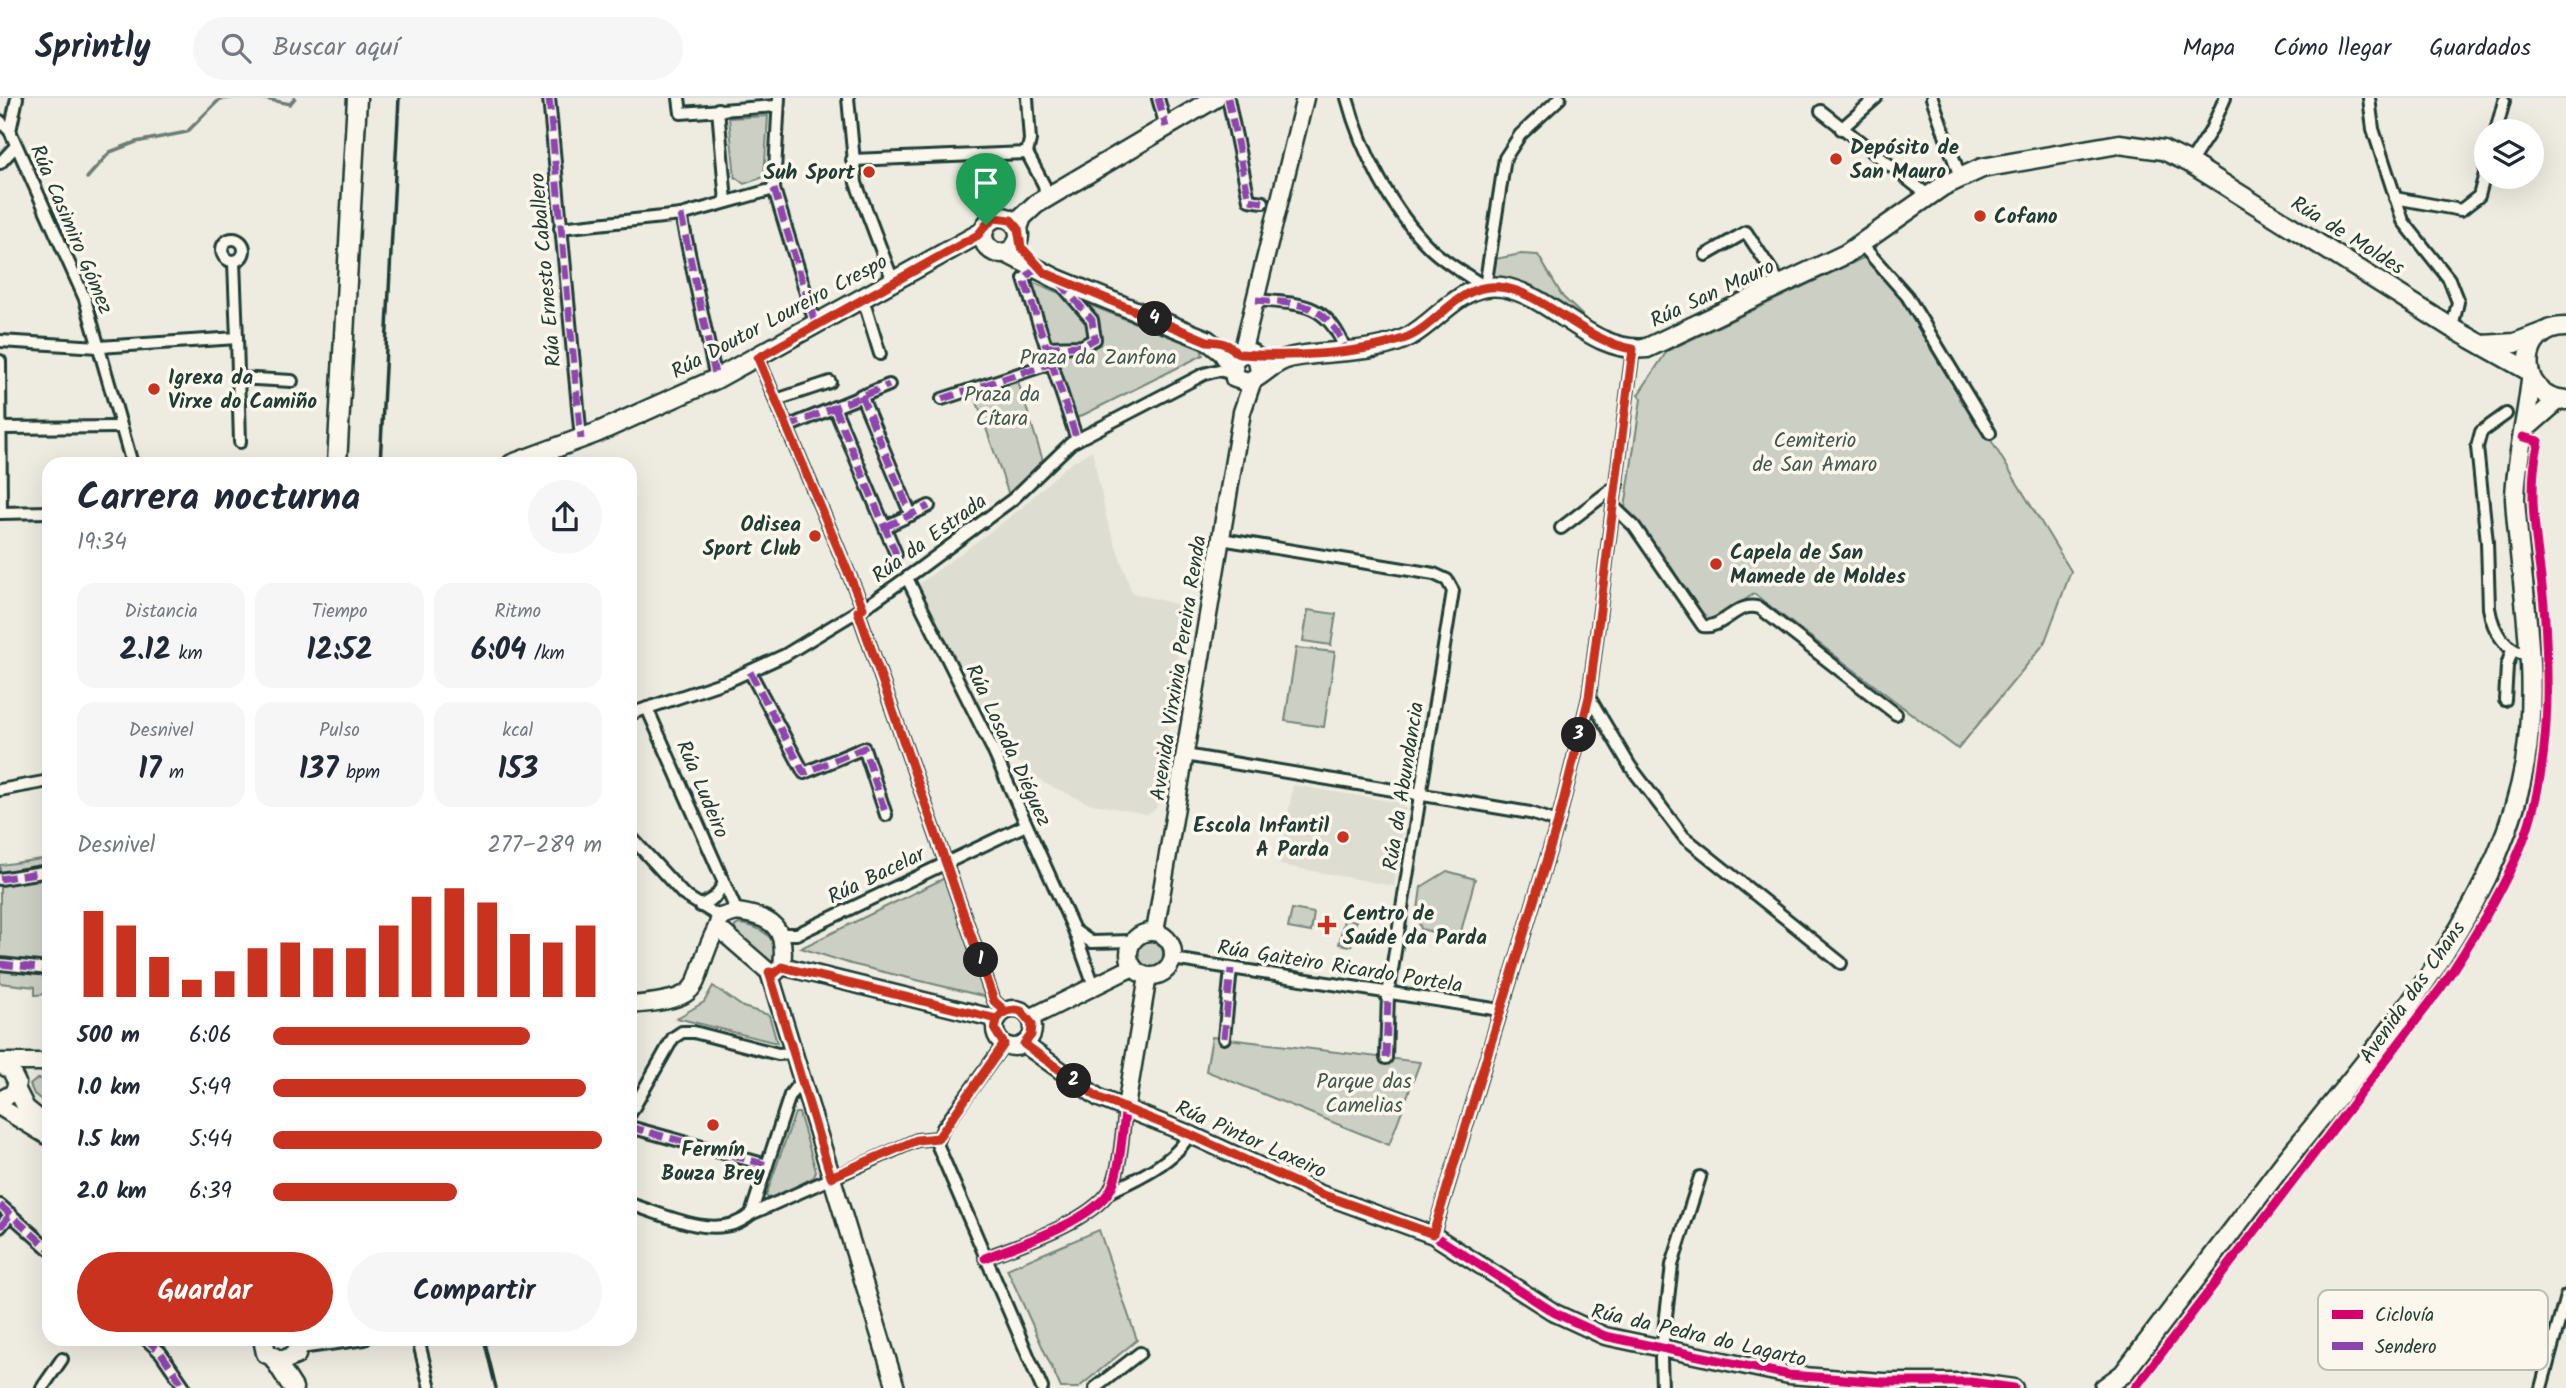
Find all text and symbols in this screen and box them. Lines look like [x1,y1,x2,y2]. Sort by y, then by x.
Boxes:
search box [193,17,683,80]
text: Sprintly [35,22,151,75]
text: Buscar aquí [273,27,399,69]
icon: search [217,29,255,67]
text: Mapa [2182,29,2235,68]
text: Cómo llegar [2273,29,2391,68]
text: Guardados [2429,29,2531,68]
map controls [2474,119,2544,189]
button: layers [2474,119,2544,189]
place label: Depósito de San Mauro [1850,132,1959,189]
street label: Rúa Casimiro Gómez [20,140,121,319]
marker: Depósito de San Mauro [1828,151,1844,167]
pin [956,153,1016,225]
place label: Suh Sport [764,157,856,190]
marker: Suh Sport [861,164,877,180]
icon: arrive [967,164,1005,202]
street label: Rúa Ernesto Caballero [522,171,571,368]
street label: Rúa de Moldes [2284,188,2411,284]
place label: Cofano [1994,201,2058,234]
marker: Cofano [1972,208,1988,224]
street label: Rúa Doutor Loureiro Crespo [665,246,894,389]
street label: Rúa San Mauro [1645,251,1780,338]
pin: 4 [1138,302,1172,336]
text: 4 [1149,303,1160,333]
park label: Praza da Zanfona [1020,342,1176,375]
place label: Igrexa da Virxe do Camiño [168,362,317,419]
park label: Praza da Cítara [964,379,1040,436]
marker: Igrexa da Virxe do Camiño [146,381,162,397]
park label: Cemiterio de San Amaro [1753,425,1877,482]
text: Carrera nocturna [77,469,360,529]
button: share [528,480,602,554]
street label: Rúa da Estrada [865,486,995,592]
place label: Odisea Sport Club [703,509,801,566]
text: 19:34 [77,525,127,561]
marker: Odisea Sport Club [807,528,823,544]
street label: Avenida Virxinia Pereira Renda [1142,533,1217,803]
place label: Capela de San Mamede de Moldes [1730,537,1906,594]
marker: Capela de San Mamede de Moldes [1708,556,1724,572]
text: Distancia [125,597,198,627]
text: Tiempo [311,597,368,627]
text: Ritmo [494,597,541,627]
text: 2.12 [120,627,171,675]
text: 12:52 [306,627,373,675]
text: 6:04 [471,627,526,675]
text: km [171,639,203,669]
text: /km [526,639,565,669]
street label: Rúa Losada Diéguez [956,659,1060,832]
street label: Rúa da Abundancia [1375,700,1434,873]
text: Desnivel [129,716,194,746]
text: Pulso [319,716,360,746]
text: kcal [502,716,533,746]
pin: 3 [1562,718,1596,752]
text: 3 [1573,719,1584,749]
street label: Rúa Ludeiro [666,735,737,844]
text: 17 [138,746,161,794]
text: 137 [299,746,338,794]
text: 153 [497,746,538,794]
text: m [161,758,184,788]
text: bpm [338,758,380,788]
place label: Escola Infantil A Parda [1193,810,1329,867]
text: Desnivel [77,828,155,864]
text: 277–289 m [487,828,602,864]
marker: Escola Infantil A Parda [1335,829,1351,845]
street label: Rúa Bacelar [822,838,932,914]
place label: Centro de Saúde da Parda [1343,898,1487,955]
marker: Centro de Saúde da Parda [1317,915,1337,935]
street label: Avenida das Chans [2352,915,2475,1071]
street label: Rúa Gaiteiro Ricardo Portela [1215,932,1465,1003]
pin: 1 [964,942,998,978]
text: 1 [978,944,983,974]
text: 500 m [77,1018,140,1054]
text: 6:06 [189,1018,232,1054]
pin: 2 [1056,1063,1092,1098]
text: 2 [1068,1065,1079,1095]
park label: Parque das Camelias [1316,1066,1412,1123]
text: 1.0 km [77,1070,140,1106]
text: 5:49 [189,1070,231,1106]
street label: Rúa Pintor Laxeiro [1169,1092,1331,1188]
marker: Fermín Bouza Brey [705,1117,721,1133]
text: 1.5 km [77,1122,140,1158]
text: 5:44 [189,1122,232,1158]
place label: Fermín Bouza Brey [661,1134,765,1191]
text: 2.0 km [77,1174,147,1210]
text: 6:39 [189,1174,232,1210]
button: Guardar [77,1252,333,1332]
button: Compartir [347,1252,602,1332]
legend [2318,1290,2548,1370]
street label: Rúa da Pedra do Lagarto [1588,1296,1810,1377]
text: Ciclovía [2375,1301,2434,1331]
text: Sendero [2375,1333,2437,1363]

